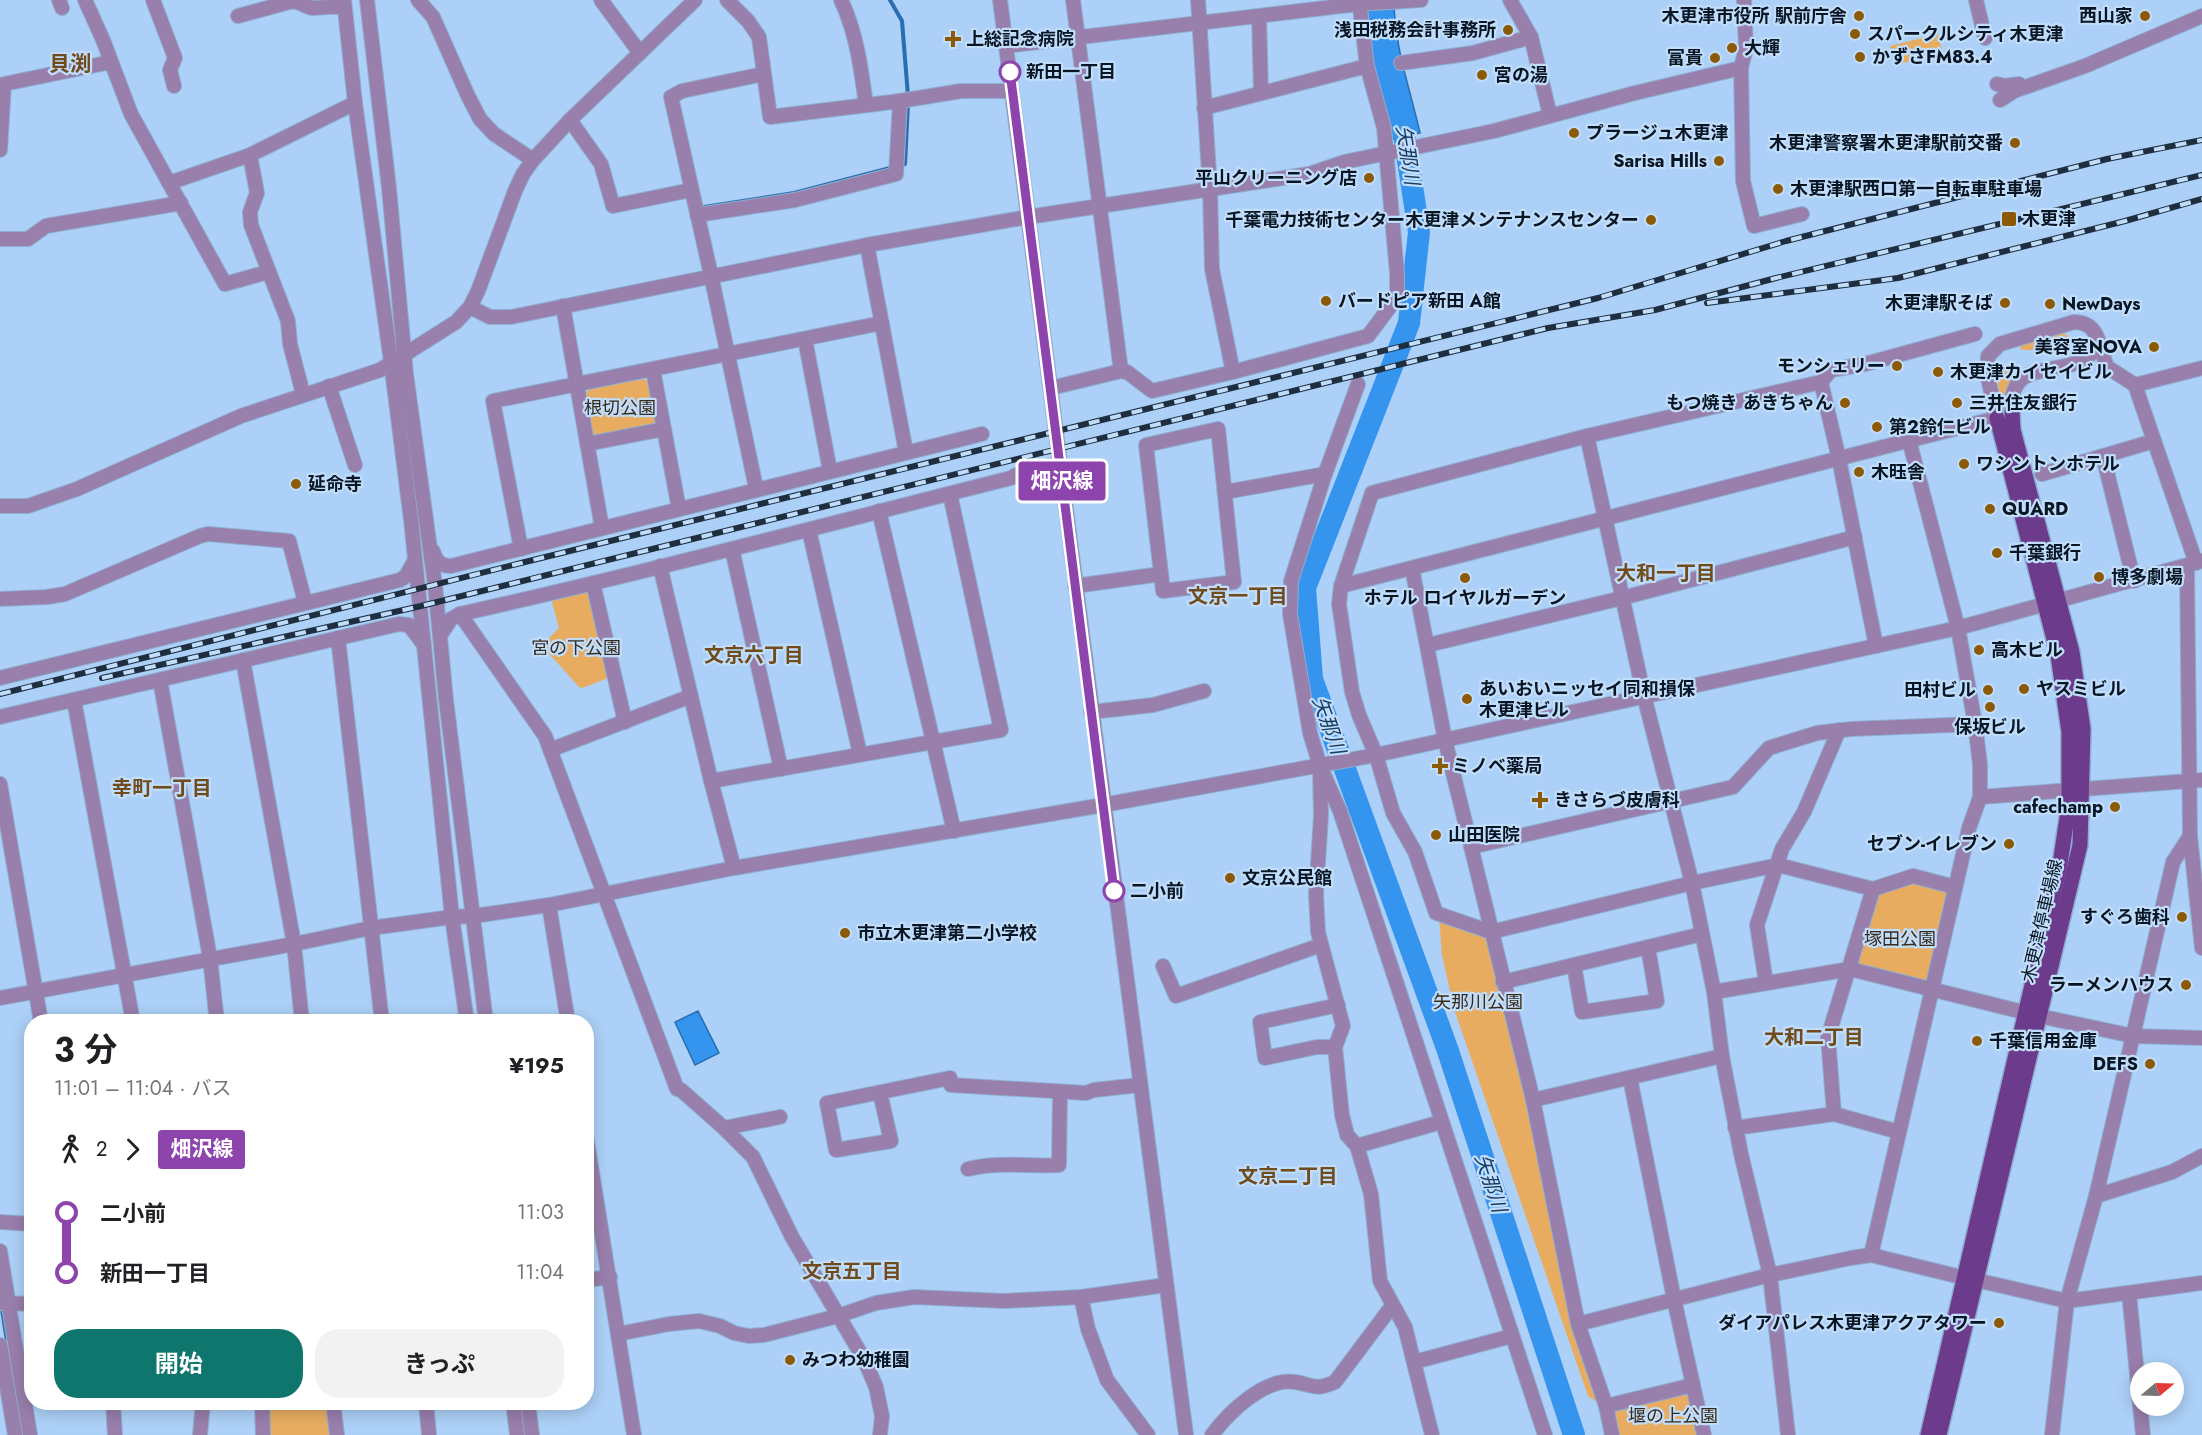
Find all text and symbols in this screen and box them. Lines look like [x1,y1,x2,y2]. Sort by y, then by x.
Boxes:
place label: 木更津市役所 駅前庁舎 [1662,3,1847,29]
place label: 西山家 [2079,3,2133,29]
marker: 木更津市役所 駅前庁舎 [1852,9,1866,23]
marker: 西山家 [2138,9,2152,23]
place label: 浅田税務会計事務所 [1334,17,1496,43]
place label: スパークルシティ木更津 [1867,21,2063,47]
marker: 浅田税務会計事務所 [1501,23,1515,37]
place label: 上総記念病院 [966,26,1074,52]
marker: スパークルシティ木更津 [1848,27,1862,41]
marker: 上総記念病院 [944,30,962,48]
place label: 大輝 [1744,35,1780,61]
marker: 大輝 [1725,41,1739,55]
place label: かずさFM83.4 [1872,44,1993,70]
place label: 富貴 [1667,45,1703,71]
district label: 貝渕 [49,49,91,79]
marker: かずさFM83.4 [1853,50,1867,64]
marker: 富貴 [1708,51,1722,65]
place label: 新田一丁目 [1026,59,1116,85]
marker: 新田一丁目 [999,61,1021,83]
place label: 宮の湯 [1494,62,1548,88]
marker: 宮の湯 [1475,68,1489,82]
place label: プラージュ木更津 [1586,120,1728,146]
water label: 矢那川 [1388,123,1427,189]
marker: プラージュ木更津 [1567,126,1581,140]
place label: 木更津警察署木更津駅前交番 [1769,130,2003,156]
marker: 木更津警察署木更津駅前交番 [2008,136,2022,150]
place label: Sarisa Hills [1613,148,1707,174]
marker: Sarisa Hills [1712,154,1726,168]
place label: 平山クリーニング店 [1195,165,1357,191]
marker: 平山クリーニング店 [1362,171,1376,185]
place label: 木更津駅西口第一自転車駐車場 [1790,176,2042,202]
marker: 木更津駅西口第一自転車駐車場 [1771,182,1785,196]
place label: 木更津 [2022,206,2076,232]
place label: 千葉電力技術センター木更津メンテナンスセンター [1225,207,1639,233]
marker: 木更津 [2000,210,2018,228]
marker: 千葉電力技術センター木更津メンテナンスセンター [1644,213,1658,227]
place label: バードピア新田 A館 [1338,288,1501,314]
place label: 木更津駅そば [1885,290,1993,316]
place label: NewDays [2062,291,2140,317]
marker: バードピア新田 A館 [1319,294,1333,308]
marker: 木更津駅そば [1998,296,2012,310]
marker: NewDays [2043,297,2057,311]
place label: 美容室NOVA [2035,334,2143,360]
marker: 美容室NOVA [2147,340,2161,354]
place label: モンシェリー [1777,353,1885,379]
marker: モンシェリー [1890,359,1904,373]
place label: 木更津カイセイビル [1950,359,2112,385]
marker: 木更津カイセイビル [1931,365,1945,379]
place label: もつ焼き あきちゃん [1666,390,1833,416]
place label: 三井住友銀行 [1969,390,2077,416]
park label: 根切公園 [584,395,656,421]
marker: もつ焼き あきちゃん [1838,396,1852,410]
marker: 三井住友銀行 [1950,396,1964,410]
place label: 第2鈴仁ビル [1889,414,1991,440]
marker: 第2鈴仁ビル [1870,420,1884,434]
place label: ワシントンホテル [1976,451,2120,477]
marker: ワシントンホテル [1957,457,1971,471]
place label: 木𫞂舎 [1871,459,1925,485]
line badge: 畑沢線 [1028,462,1096,500]
marker: 木𫞂舎 [1852,465,1866,479]
text: 畑沢線 [1031,466,1094,496]
place label: 延命寺 [308,471,362,497]
marker: 延命寺 [289,477,303,491]
place label: QUARD [2002,496,2068,522]
marker: QUARD [1983,502,1997,516]
place label: 千葉銀行 [2009,540,2081,566]
marker: 千葉銀行 [1990,546,2004,560]
district label: 大和一丁目 [1616,559,1716,588]
place label: 博多劇場 [2111,564,2183,590]
marker: 博多劇場 [2092,570,2106,584]
marker: ホテル ロイヤルガーデン [1458,571,1472,585]
district label: 文京一丁目 [1188,582,1288,611]
place label: ホテル ロイヤルガーデン [1364,585,1566,611]
park label: 宮の下公園 [531,635,621,661]
place label: 高木ビル [1991,637,2063,663]
district label: 文京六丁目 [704,641,804,670]
marker: 高木ビル [1972,643,1986,657]
place label: あいおいニッセイ同和損保 木更津ビル [1479,676,1696,723]
place label: ヤスミビル [2036,676,2126,702]
place label: 田村ビル [1904,677,1976,703]
marker: ヤスミビル [2017,682,2031,696]
marker: 田村ビル [1981,683,1995,697]
water label: 矢那川 [1305,692,1353,760]
marker: あいおいニッセイ同和損保 木更津ビル [1460,692,1474,706]
marker: 保坂ビル [1983,700,1997,714]
place label: 保坂ビル [1954,714,2026,740]
place label: ミノベ薬局 [1452,753,1542,779]
marker: ミノベ薬局 [1433,759,1447,773]
district label: 幸町一丁目 [112,774,212,803]
place label: きさらづ皮膚科 [1554,787,1680,813]
marker: きさらづ皮膚科 [1531,791,1549,809]
place label: cafechamp [2013,794,2103,820]
marker: cafechamp [2108,800,2122,814]
place label: 山田医院 [1448,822,1520,848]
marker: 山田医院 [1429,828,1443,842]
place label: セブン-イレブン [1867,831,1997,857]
marker: セブン-イレブン [2002,837,2016,851]
street label: 木更津停車場線 [2015,857,2069,985]
place label: 文京公民館 [1242,865,1332,891]
marker: 文京公民館 [1223,871,1237,885]
place label: 二小前 [1130,878,1184,904]
marker: 二小前 [1103,880,1125,902]
place label: すぐろ歯科 [2080,904,2170,930]
marker: すぐろ歯科 [2175,910,2189,924]
place label: 市立木更津第二小学校 [857,920,1037,946]
marker: 市立木更津第二小学校 [838,926,852,940]
park label: 塚田公園 [1864,926,1936,952]
place label: ラーメンハウス [2049,972,2174,998]
marker: ラーメンハウス [2179,978,2193,992]
park label: 矢那川公園 [1433,989,1523,1015]
district label: 大和二丁目 [1764,1023,1864,1052]
text: 3 分 [54,1026,117,1073]
place label: 千葉信用金庫 [1989,1028,2097,1054]
marker: 千葉信用金庫 [1970,1034,1984,1048]
text: ¥195 [509,1049,564,1081]
place label: DEFS [2093,1051,2138,1077]
marker: DEFS [2143,1057,2157,1071]
text: 11:01 – 11:04 · バス [54,1074,231,1103]
icon: walk [54,1133,87,1166]
icon: forward [116,1133,149,1166]
text: 畑沢線 [170,1134,233,1164]
text: 2 [96,1135,107,1164]
water label: 矢那川 [1467,1150,1514,1218]
district label: 文京二丁目 [1238,1162,1338,1191]
text: 二小前 [100,1197,166,1229]
text: 11:03 [517,1198,564,1227]
text: 新田一丁目 [100,1257,210,1289]
district label: 文京五丁目 [802,1257,902,1286]
text: 11:04 [516,1258,564,1287]
place label: ダイアパレス木更津アクアタワー [1718,1310,1987,1336]
marker: ダイアパレス木更津アクアタワー [1992,1316,2006,1330]
button: 開始 [54,1329,303,1398]
button: きっぷ [315,1329,564,1398]
place label: みつわ幼稚園 [802,1347,910,1373]
marker: みつわ幼稚園 [783,1353,797,1367]
north arrow [2130,1362,2184,1416]
map controls [2130,1362,2184,1416]
park label: 堰の上公園 [1628,1403,1718,1429]

